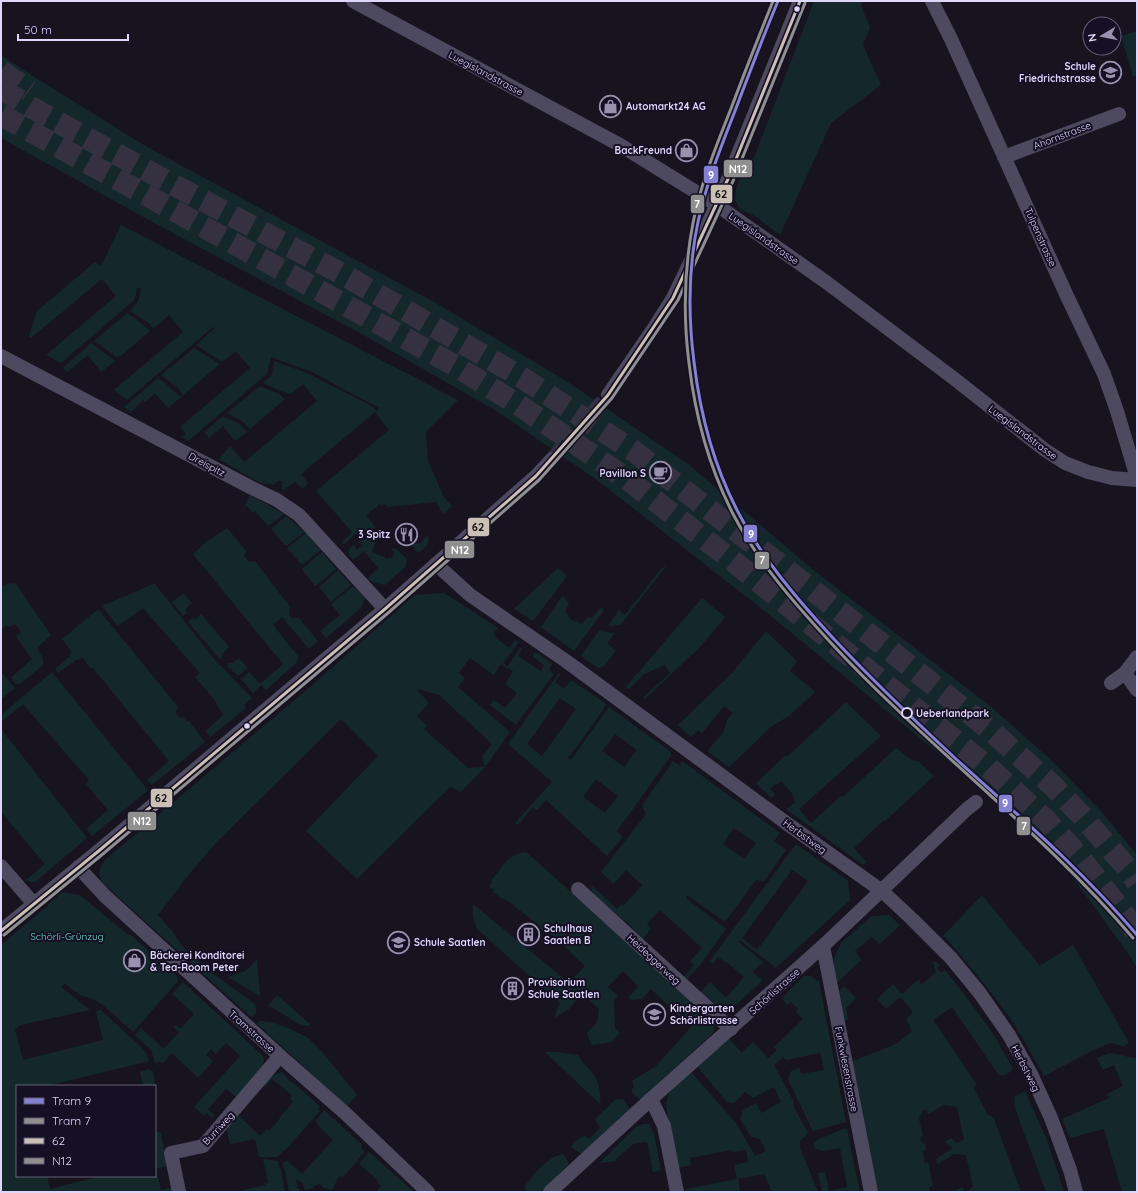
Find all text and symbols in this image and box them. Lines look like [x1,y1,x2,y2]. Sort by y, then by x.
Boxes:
unlabelled marker [792,4,802,14]
scale bar [18,16,128,42]
north arrow [1082,16,1122,56]
text: 50 m [24,22,52,37]
text: N [1085,33,1100,43]
street label: Luegislandstrasse [446,48,526,99]
school or university icon: Schule Friedrichstrasse [1098,59,1124,85]
place label: Schule Friedrichstrasse [1019,60,1096,85]
shop icon: Automarkt24 AG [598,93,624,119]
place label: Automarkt24 AG [626,100,706,113]
street label: Ahornstrasse [1031,118,1093,152]
shop icon: BackFreund [674,137,700,163]
place label: BackFreund [615,144,672,157]
line badge: N12 [723,159,753,178]
text: N12 [729,162,747,176]
line badge: 9 [703,165,719,184]
text: 9 [708,168,714,182]
line badge: 62 [710,184,733,204]
text: 62 [715,187,727,201]
line badge: 7 [690,194,705,214]
text: 7 [694,197,700,211]
street label: Tulpenstrasse [1022,206,1059,269]
street label: Luegislandstrasse [726,209,802,268]
street label: Luegislandstrasse [986,402,1060,463]
street label: Dreispitz [186,449,228,480]
cafe icon: Pavillon S [648,460,674,486]
place label: Pavillon S [600,467,646,480]
line badge: 62 [467,517,490,537]
text: 62 [472,520,484,534]
restaurant icon: 3 Spitz [393,521,419,547]
line badge: 9 [743,524,758,543]
text: 9 [748,527,754,541]
place label: 3 Spitz [358,528,390,541]
line badge: N12 [444,540,475,559]
text: N12 [451,543,469,557]
line badge: 7 [754,551,770,570]
text: 7 [759,553,765,567]
marker: Ueberlandpark [901,707,913,719]
place label: Ueberlandpark [916,707,990,720]
unlabelled marker [242,721,252,731]
line badge: 62 [150,788,173,808]
text: 62 [155,791,167,805]
line badge: 9 [998,794,1013,813]
text: 9 [1002,796,1008,810]
line badge: N12 [127,811,157,831]
text: N12 [133,814,151,828]
street label: Herbstweg [780,816,829,857]
line badge: 7 [1016,816,1031,836]
text: 7 [1021,819,1027,833]
building icon: Schulhaus Saatlen B [516,921,542,947]
place label: Schulhaus Saatlen B [544,922,593,947]
school or university icon: Schule Saatlen [386,929,412,955]
park label: Schörli-Grünzug [30,930,104,943]
street label: Heideggerweg [624,931,683,987]
place label: Schule Saatlen [414,936,485,949]
shop icon: Bäckerei Konditorei & Tea-Room Peter [121,948,147,974]
place label: Bäckerei Konditorei & Tea-Room Peter [150,949,244,974]
street label: Schörlistrasse [746,965,803,1018]
building icon: Provisorium Schule Saatlen [499,975,525,1001]
place label: Provisorium Schule Saatlen [528,976,599,1001]
school or university icon: Kindergarten Schörlistrasse [641,1001,667,1027]
place label: Kindergarten Schörlistrasse [670,1002,738,1027]
street label: Tramstrasse [226,1007,278,1056]
street label: Funkwiesenstrasse [832,1025,861,1113]
street label: Herbstweg [1008,1043,1043,1094]
legend [16,1085,156,1177]
text: Tram 9 [52,1093,91,1108]
street label: Burriweg [199,1109,237,1148]
text: Tram 7 [52,1113,91,1128]
text: 62 [52,1133,65,1148]
text: N12 [52,1153,72,1168]

